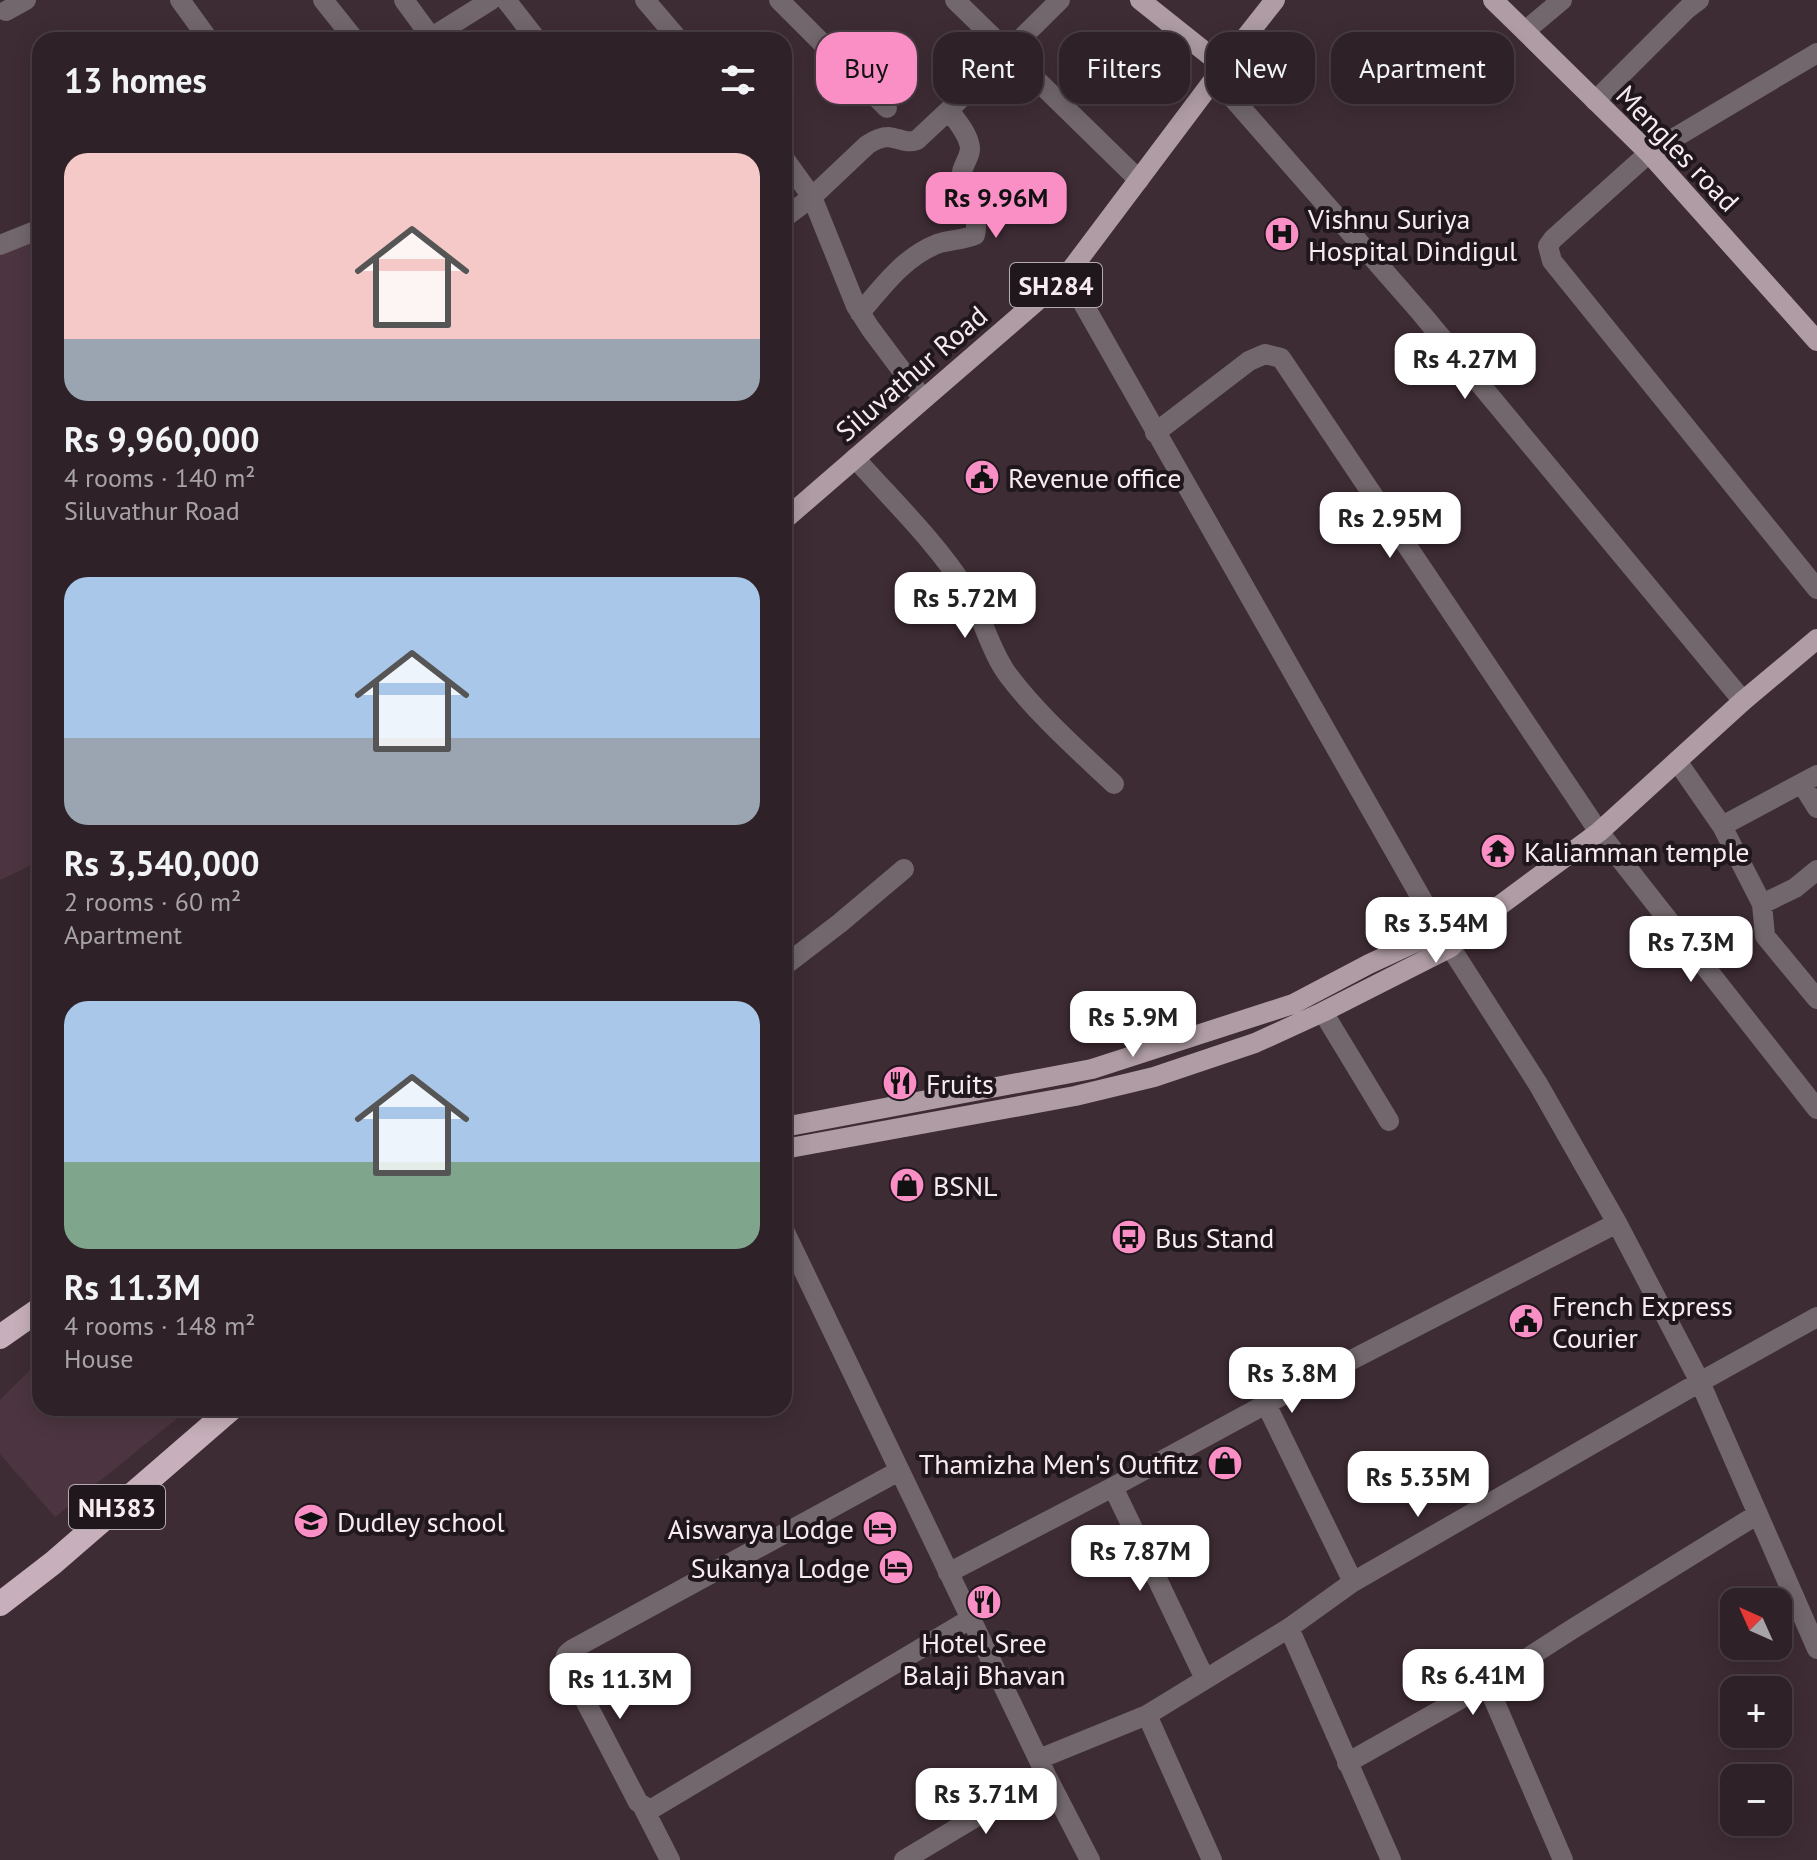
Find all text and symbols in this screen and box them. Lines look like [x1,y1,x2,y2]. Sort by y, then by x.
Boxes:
chip: Buy [816,32,917,104]
chip: Rent [933,32,1043,104]
chip: Filters [1059,32,1190,104]
chip: New [1206,32,1315,104]
chip: Apartment [1331,32,1514,104]
text: 13 homes [64,58,207,102]
icon: filters [716,58,760,102]
street label: Mengles road [1608,77,1748,219]
pin: Rs 9.96M [913,172,1079,240]
text: Rs 9.96M [944,181,1048,214]
place label: Vishnu Suriya Hospital Dindigul [1307,200,1517,269]
icon: home [340,205,484,349]
hospital icon: Vishnu Suriya Hospital Dindigul [1263,215,1301,253]
road number: SH284 [1010,263,1102,307]
street label: Siluvathur Road [827,297,995,449]
pin: Rs 4.27M [1382,333,1548,401]
text: Rs 4.27M [1413,342,1517,375]
text: Rs 9,960,000 [64,417,260,461]
public building icon: Revenue office [963,458,1001,496]
place label: Revenue office [1008,459,1181,496]
text: 4 rooms · 140 m² [64,461,256,494]
pin: Rs 2.95M [1307,492,1473,560]
text: Siluvathur Road [64,494,240,527]
text: Rs 2.95M [1338,501,1442,534]
pin: Rs 5.72M [882,572,1048,640]
text: Rs 5.72M [913,581,1017,614]
icon: home [340,629,484,773]
temple icon: Kaliamman temple [1479,832,1517,870]
place label: Kaliamman temple [1524,833,1750,870]
text: Rs 3,540,000 [64,841,260,885]
text: 2 rooms · 60 m² [64,885,241,918]
pin: Rs 3.54M [1353,897,1519,965]
text: Rs 3.54M [1384,906,1488,939]
pin: Rs 7.3M [1617,916,1765,984]
text: Apartment [64,918,182,951]
text: Rs 7.3M [1648,925,1734,958]
pin: Rs 5.9M [1059,991,1207,1059]
text: Rs 5.9M [1088,1000,1178,1033]
icon: home [340,1053,484,1197]
restaurant icon: Fruits [881,1064,919,1102]
place label: Fruits [926,1065,994,1102]
shop icon: BSNL [888,1166,926,1204]
place label: BSNL [933,1167,998,1204]
bus stop icon: Bus Stand [1110,1218,1148,1256]
place label: Bus Stand [1155,1219,1274,1256]
text: Rs 11.3M [64,1265,201,1309]
place label: French Express Courier [1552,1287,1733,1356]
public building icon: French Express Courier [1507,1302,1545,1340]
text: 4 rooms · 148 m² [64,1309,256,1342]
text: House [64,1342,134,1375]
pin: Rs 3.8M [1218,1347,1366,1415]
text: Rs 3.8M [1247,1356,1337,1389]
shop icon: Thamizha Men's Outfitz [1206,1444,1244,1482]
place label: Thamizha Men's Outfitz [919,1445,1199,1482]
pin: Rs 5.35M [1335,1451,1501,1519]
text: Rs 5.35M [1366,1460,1470,1493]
road number: NH383 [69,1485,165,1529]
school or university icon: Dudley school [292,1502,330,1540]
place label: Dudley school [337,1503,505,1540]
hotel icon: Aiswarya Lodge [861,1509,899,1547]
place label: Aiswarya Lodge [668,1510,854,1547]
pin: Rs 7.87M [1057,1525,1223,1593]
text: Rs 7.87M [1089,1534,1191,1567]
hotel icon: Sukanya Lodge [877,1548,915,1586]
place label: Sukanya Lodge [691,1549,870,1586]
restaurant icon: Hotel Sree Balaji Bhavan [965,1583,1003,1621]
north arrow [1720,1588,1792,1660]
map controls [1720,1588,1792,1836]
place label: Hotel Sree Balaji Bhavan [902,1624,1066,1693]
pin: Rs 6.41M [1390,1649,1556,1717]
pin: Rs 11.3M [537,1653,703,1721]
text: Rs 6.41M [1421,1658,1525,1691]
text: Rs 11.3M [568,1662,672,1695]
button: + [1720,1676,1792,1748]
button: − [1720,1764,1792,1836]
pin: Rs 3.71M [903,1768,1069,1836]
text: Rs 3.71M [934,1777,1038,1810]

